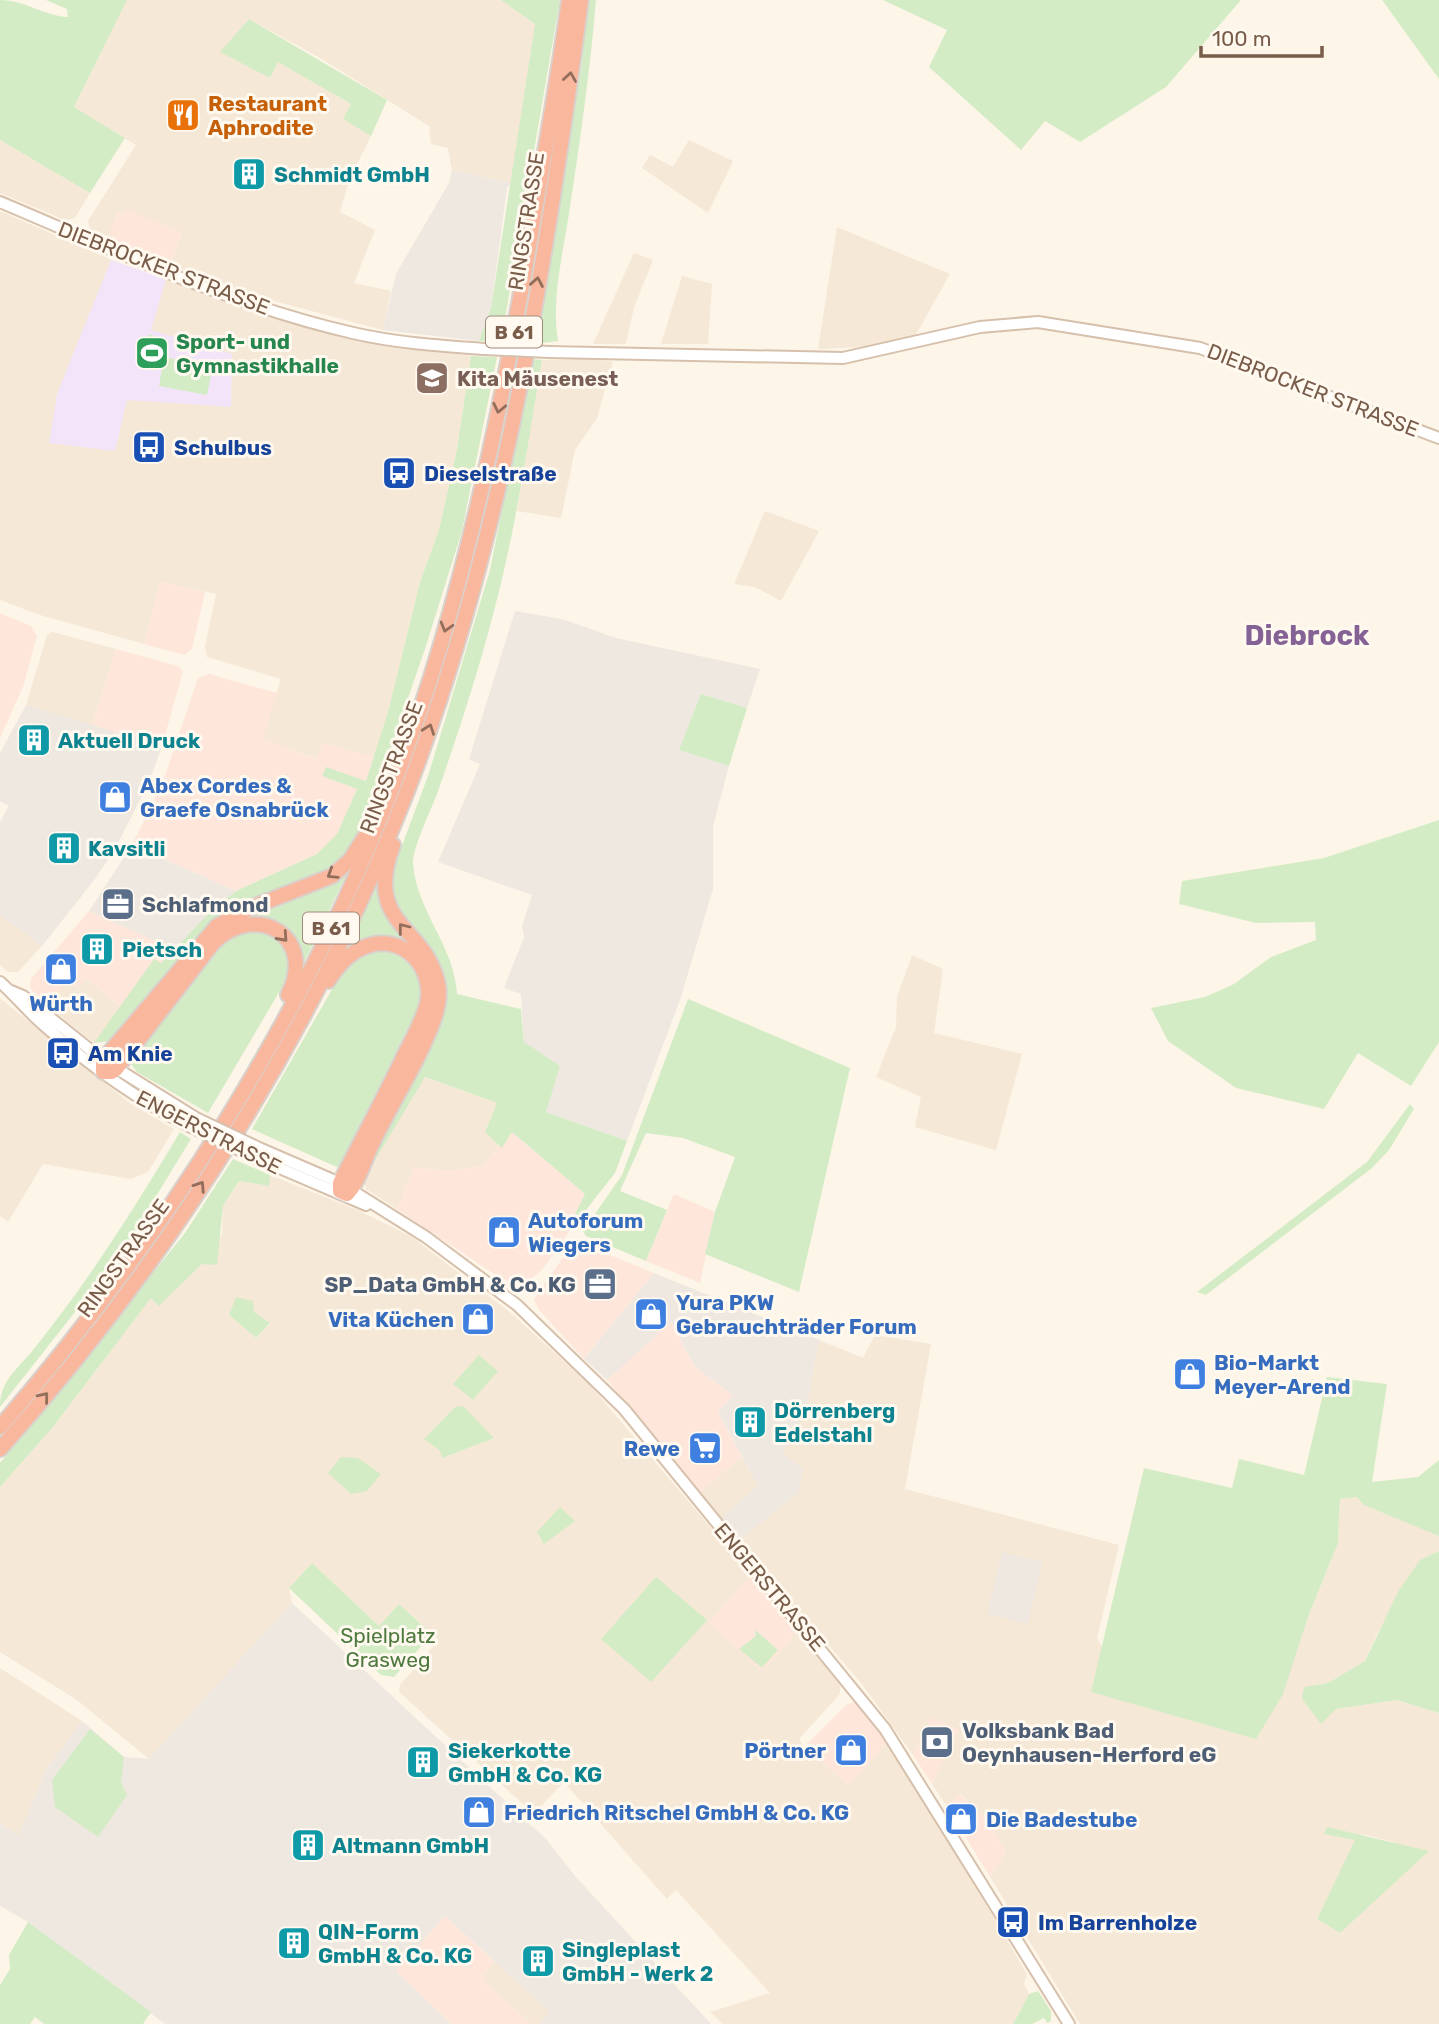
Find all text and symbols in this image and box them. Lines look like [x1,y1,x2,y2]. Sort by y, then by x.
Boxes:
scale bar [1201,14,1322,58]
text: 100 m [1212,26,1271,51]
one-way arrow [562,71,577,82]
place label: Restaurant Aphrodite [208,91,327,140]
restaurant icon: Restaurant Aphrodite [164,96,202,134]
street label: RINGSTRASSE [503,150,549,292]
building icon: Schmidt GmbH [230,155,268,193]
place label: Schmidt GmbH [274,162,430,187]
street label: DIEBROCKER STRASSE [55,216,273,320]
one-way arrow [529,276,544,288]
road number: B 61 [486,316,542,348]
place label: Sport- und Gymnastikhalle [176,329,339,378]
sports icon: Sport- und Gymnastikhalle [133,334,171,372]
street label: DIEBROCKER STRASSE [1204,338,1422,442]
school or university icon: Kita Mäusenest [413,359,451,397]
place label: Kita Mäusenest [457,366,618,391]
one-way arrow [492,402,507,414]
bus stop icon: Schulbus [130,428,168,466]
place label: Schulbus [174,435,272,460]
bus stop icon: Dieselstraße [380,454,418,492]
place label: Dieselstraße [424,461,557,486]
district label: Diebrock [1245,619,1370,652]
one-way arrow [440,621,454,633]
street label: RINGSTRASSE [354,697,428,837]
building icon: Aktuell Druck [15,721,53,759]
one-way arrow [421,723,435,735]
place label: Aktuell Druck [58,728,201,753]
place label: Abex Cordes & Graefe Osnabrück [140,773,329,822]
shop icon: Abex Cordes & Graefe Osnabrück [96,778,134,816]
building icon: Kavsitli [45,829,83,867]
place label: Kavsitli [88,836,165,861]
one-way arrow [327,866,340,879]
office icon: Schlafmond [99,885,137,923]
place label: Schlafmond [142,892,268,917]
road number: B 61 [303,912,359,944]
one-way arrow [398,924,411,936]
one-way arrow [275,929,287,942]
building icon: Pietsch [78,930,116,968]
place label: Pietsch [122,937,202,962]
shop icon: Würth [42,950,80,988]
place label: Würth [29,991,93,1016]
bus stop icon: Am Knie [44,1034,82,1072]
place label: Am Knie [88,1041,173,1066]
street label: ENGERSTRASSE [132,1085,286,1179]
one-way arrow [192,1181,204,1194]
street label: RINGSTRASSE [72,1194,174,1322]
place label: Autoforum Wiegers [528,1208,643,1257]
shop icon: Autoforum Wiegers [485,1213,523,1251]
office icon: SP_Data GmbH & Co. KG [581,1265,619,1303]
place label: SP_Data GmbH & Co. KG [324,1272,576,1297]
place label: Yura PKW Gebrauchträder Forum [676,1290,917,1339]
shop icon: Yura PKW Gebrauchträder Forum [632,1295,670,1333]
shop icon: Vita Küchen [459,1300,497,1338]
place label: Vita Küchen [328,1307,454,1332]
place label: Bio-Markt Meyer-Arend [1214,1350,1350,1399]
shop icon: Bio-Markt Meyer-Arend [1171,1355,1209,1393]
one-way arrow [36,1392,48,1405]
place label: Dörrenberg Edelstahl [774,1398,895,1447]
building icon: Dörrenberg Edelstahl [731,1403,769,1441]
supermarket icon: Rewe [686,1429,724,1467]
place label: Rewe [624,1436,680,1461]
street label: ENGERSTRASSE [709,1518,831,1656]
park label: Spielplatz Grasweg [340,1623,436,1672]
place label: Volksbank Bad Oeynhausen-Herford eG [962,1718,1216,1767]
bank icon: Volksbank Bad Oeynhausen-Herford eG [918,1723,956,1761]
shop icon: Pörtner [832,1731,870,1769]
place label: Siekerkotte GmbH & Co. KG [448,1738,602,1787]
place label: Pörtner [744,1738,826,1763]
building icon: Siekerkotte GmbH & Co. KG [404,1743,442,1781]
shop icon: Friedrich Ritschel GmbH & Co. KG [460,1793,498,1831]
place label: Friedrich Ritschel GmbH & Co. KG [504,1800,849,1825]
shop icon: Die Badestube [942,1800,980,1838]
place label: Die Badestube [986,1807,1137,1832]
building icon: Altmann GmbH [289,1826,327,1864]
place label: Altmann GmbH [332,1833,489,1858]
bus stop icon: Im Barrenholze [994,1903,1032,1941]
place label: Im Barrenholze [1038,1910,1197,1935]
place label: QIN-Form GmbH & Co. KG [318,1919,472,1968]
building icon: QIN-Form GmbH & Co. KG [275,1924,313,1962]
place label: Singleplast GmbH - Werk 2 [562,1937,713,1986]
building icon: Singleplast GmbH - Werk 2 [519,1942,557,1980]

